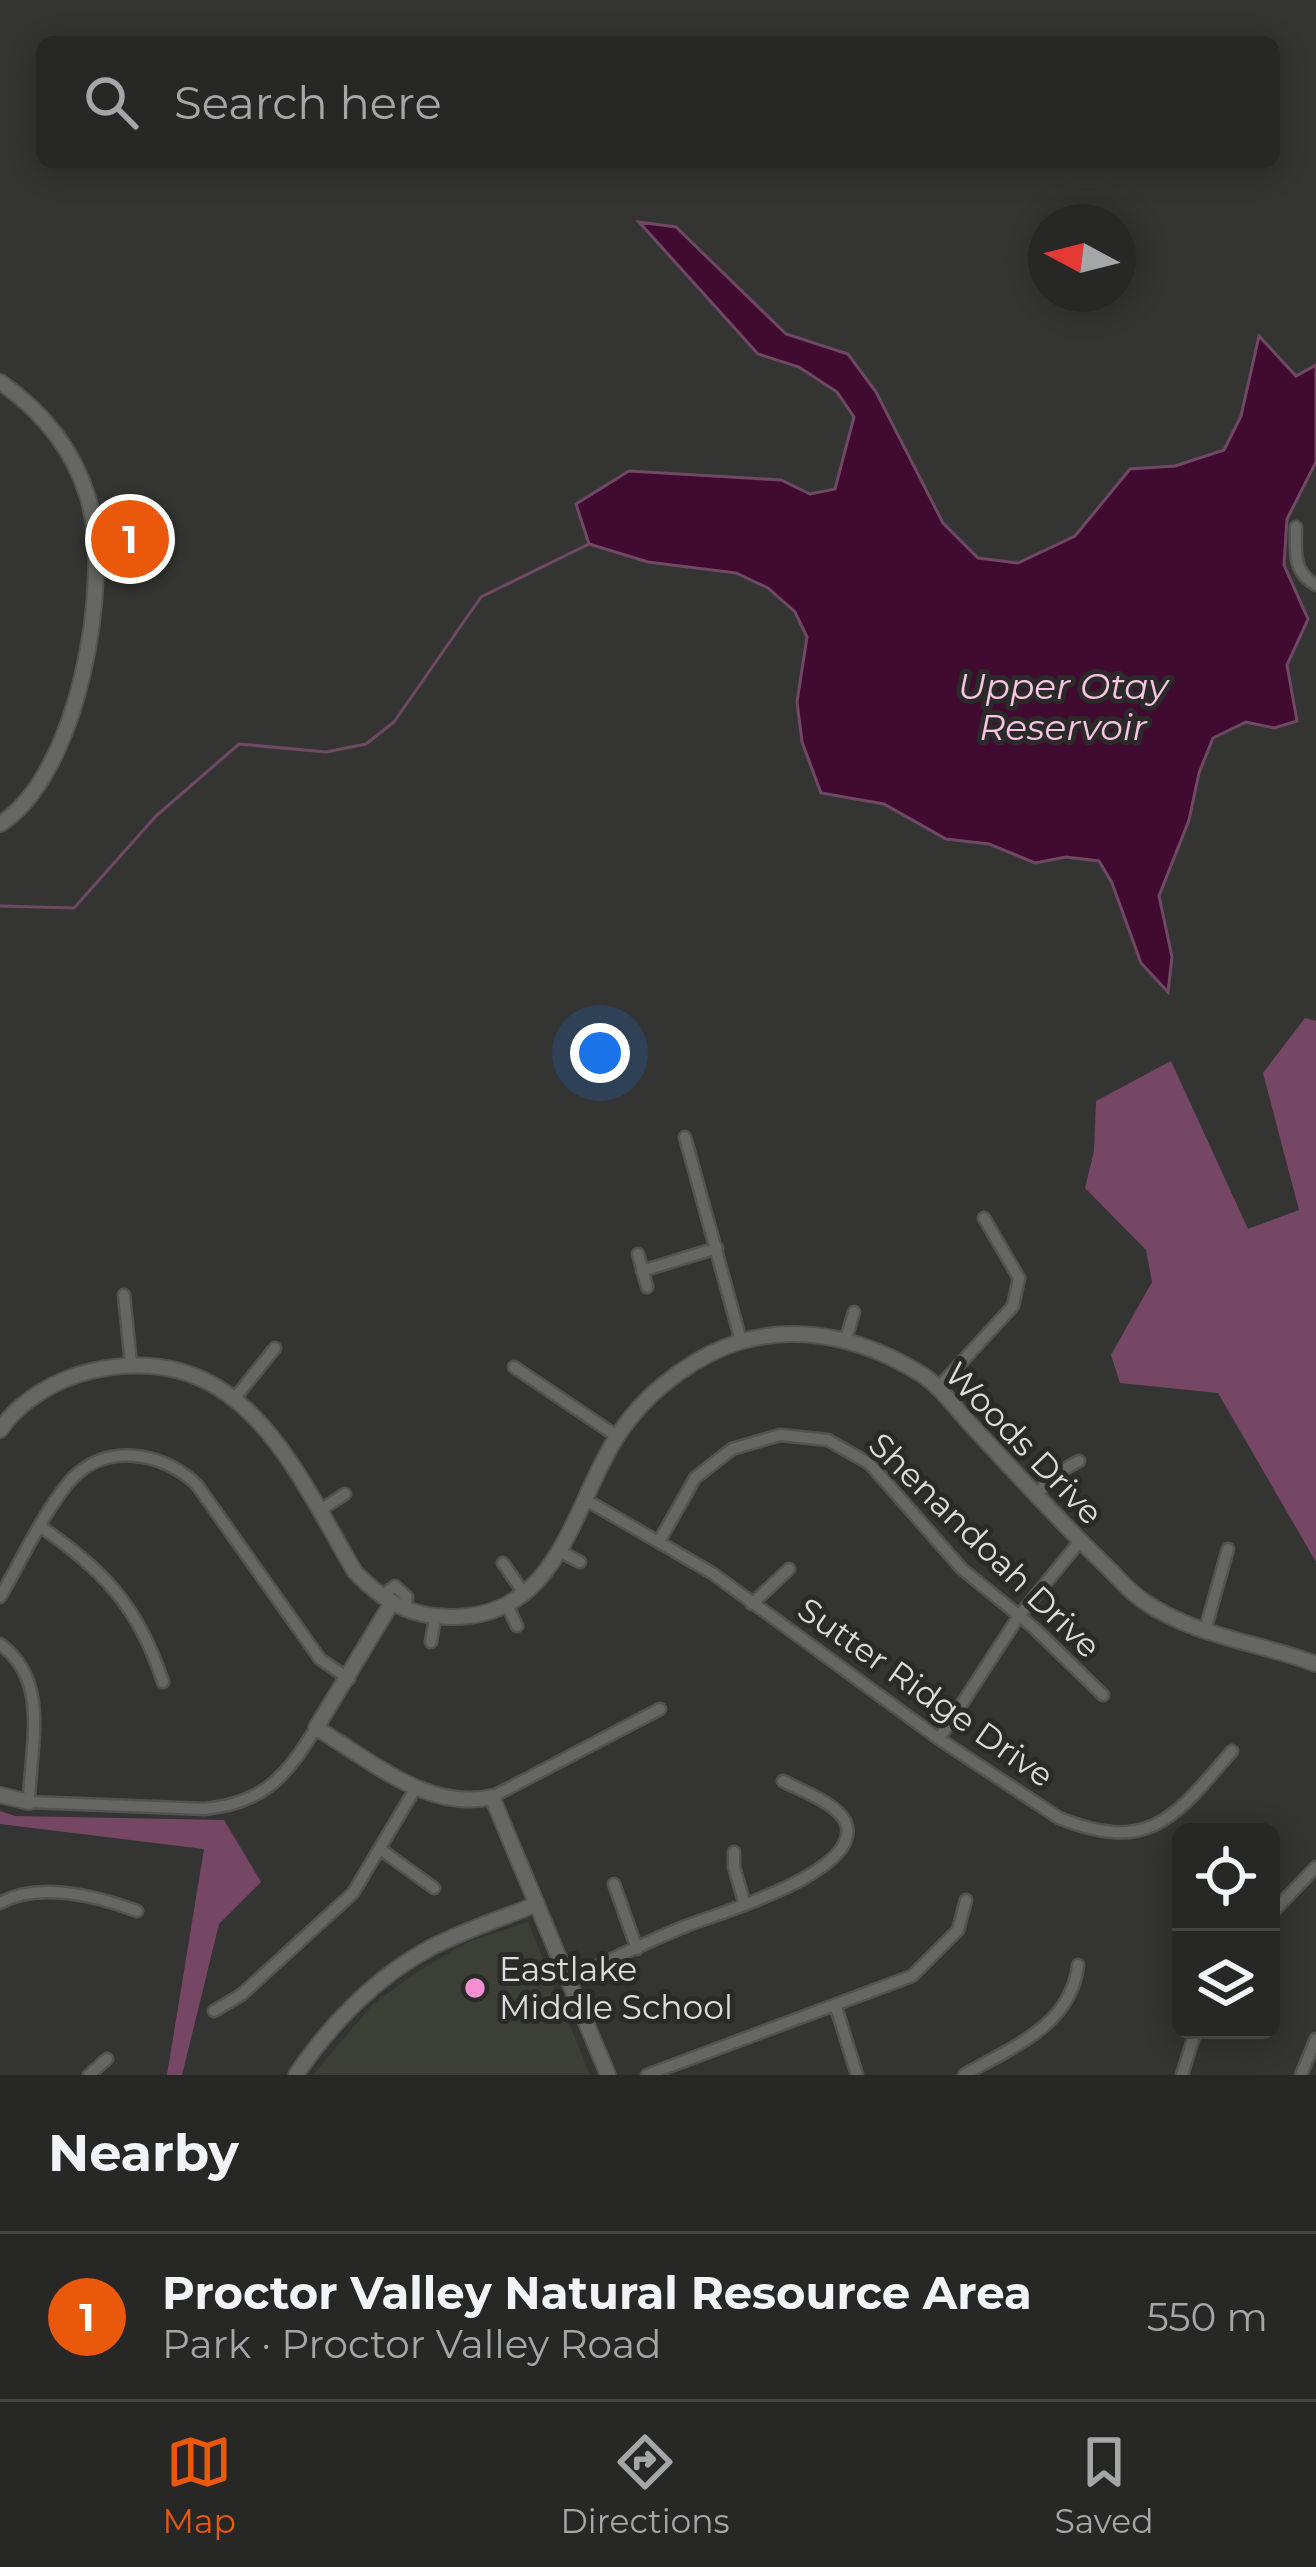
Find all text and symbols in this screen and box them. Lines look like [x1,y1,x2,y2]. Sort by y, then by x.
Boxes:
search box [36,36,1280,168]
icon: search [78,69,144,135]
text: Search here [174,75,442,130]
north arrow [1028,204,1136,312]
pin: 1 [91,494,169,584]
water label: Upper Otay Reservoir [958,664,1171,749]
your location [570,1023,630,1083]
street label: Woods Drive [937,1354,1111,1532]
street label: Shenandoah Drive [861,1424,1109,1666]
street label: Sutter Ridge Drive [791,1589,1061,1795]
map controls [1172,1823,1280,2039]
button: locate [1172,1823,1280,1931]
button: layers [1172,1931,1280,2039]
place label: Eastlake Middle School [499,1949,733,2027]
marker: Eastlake Middle School [462,1975,488,2001]
text: Nearby [48,2122,239,2184]
text: Proctor Valley Natural Resource Area [162,2265,1032,2320]
text: 1 [79,2293,95,2341]
text: 550 m [1147,2293,1268,2341]
text: Park · Proctor Valley Road [162,2320,661,2368]
tab: Map [162,2429,236,2541]
tab: Directions [561,2429,730,2541]
tab: Saved [1054,2429,1154,2541]

